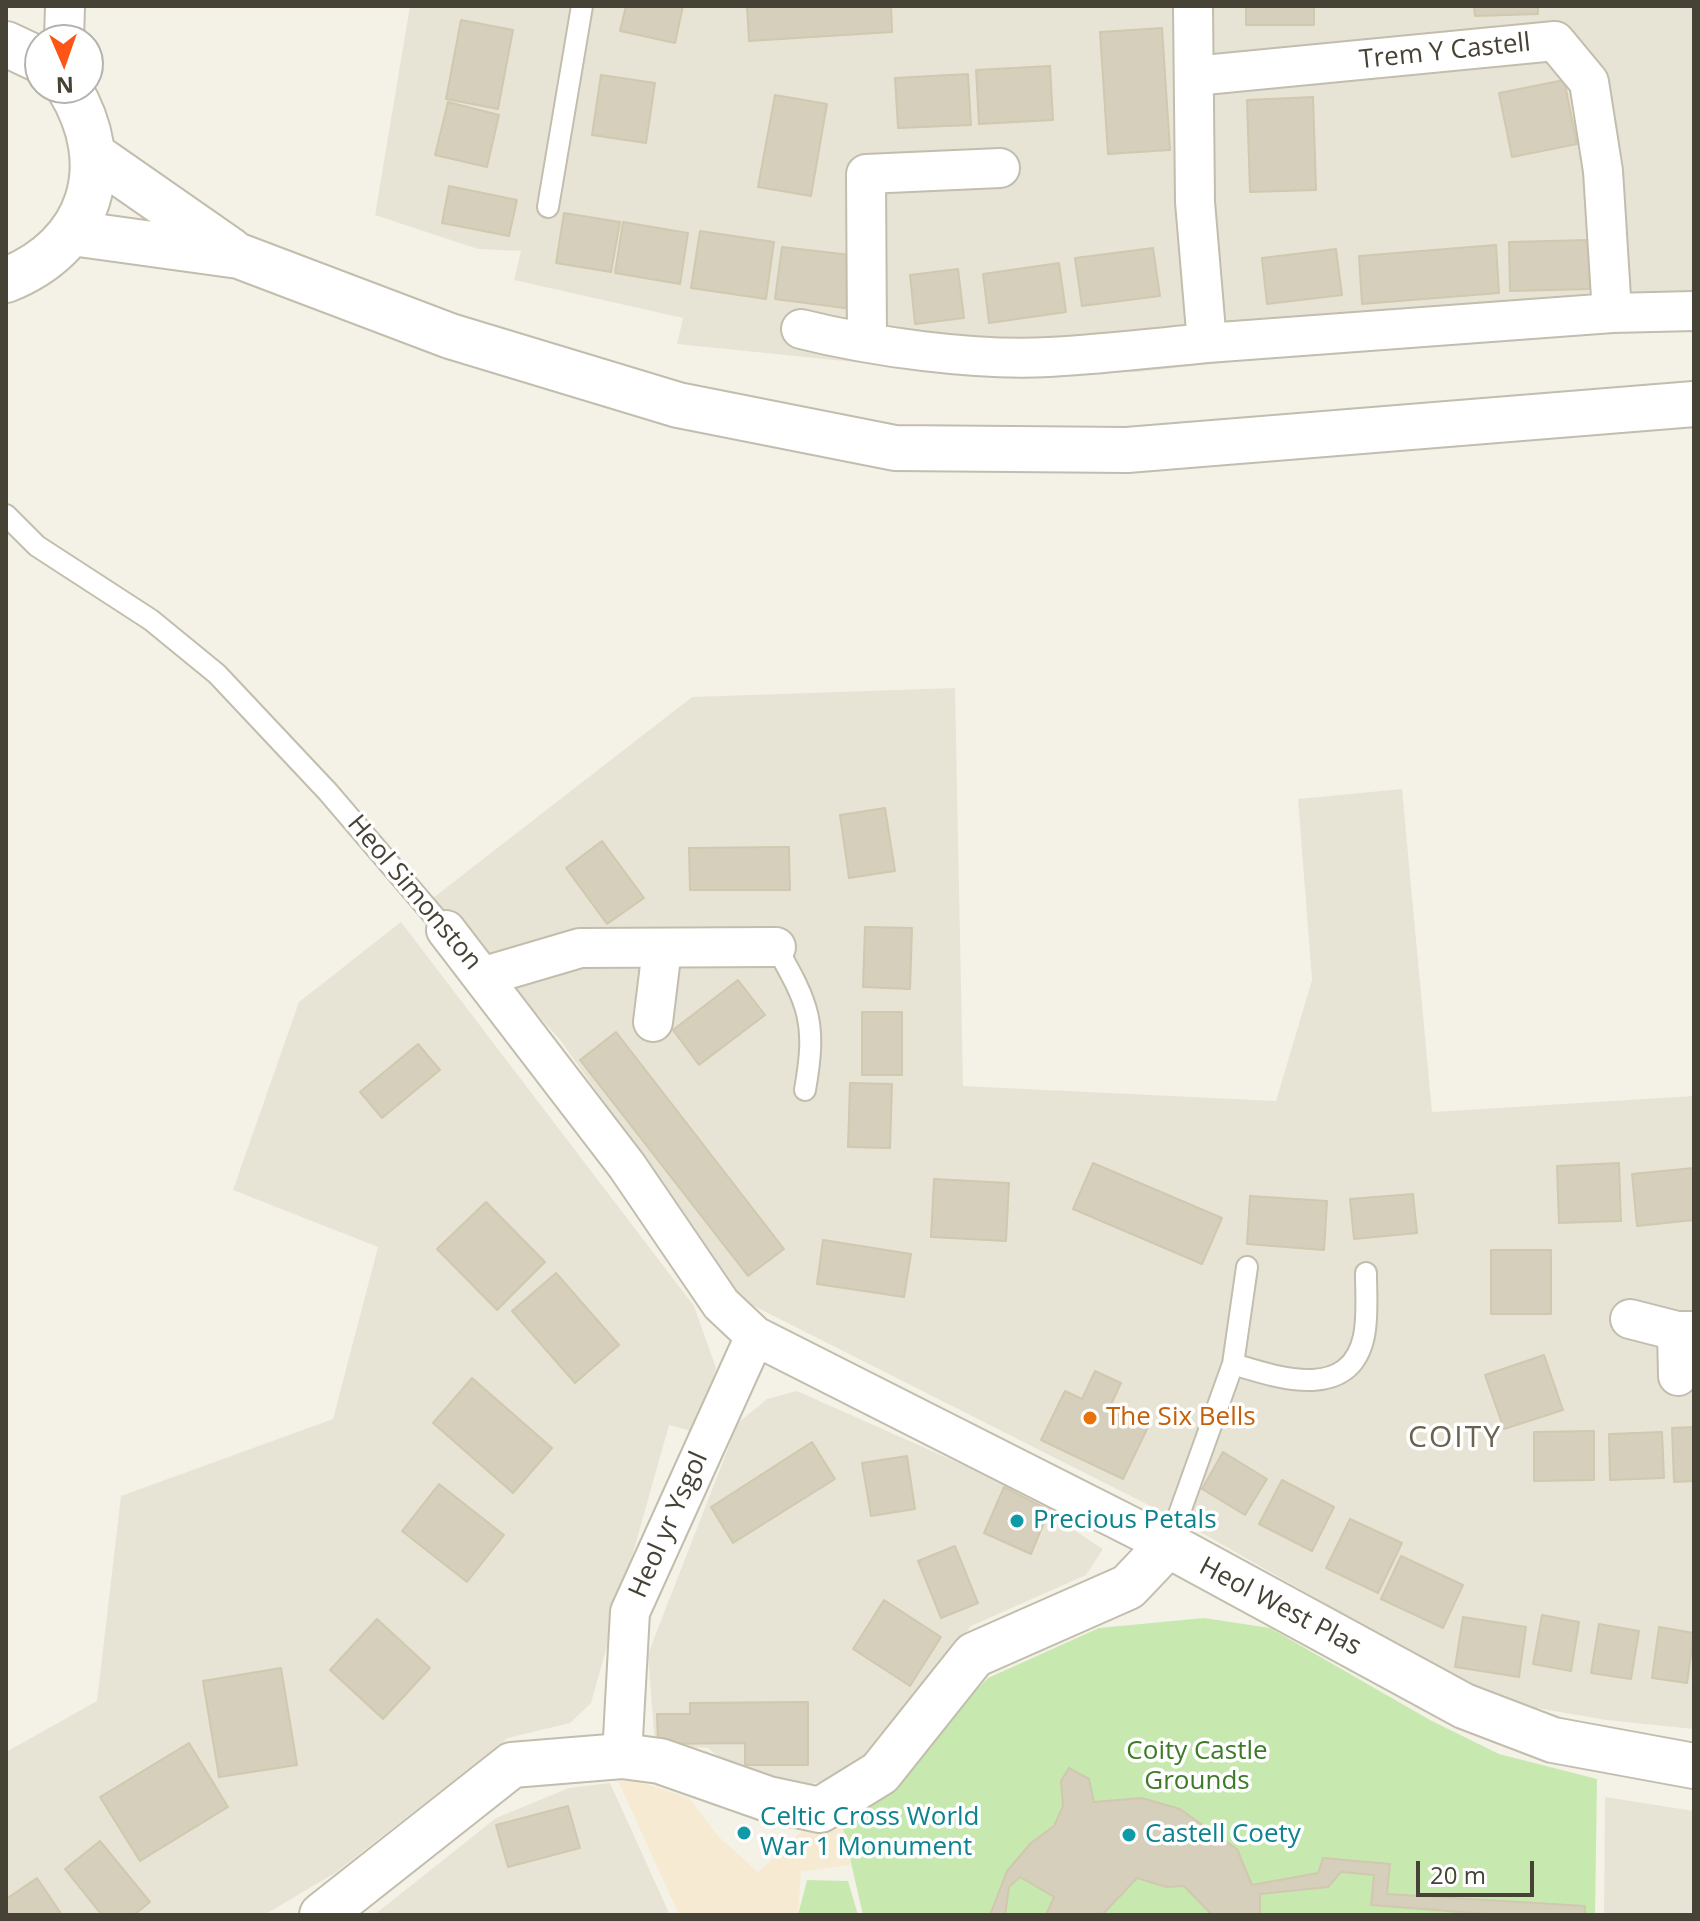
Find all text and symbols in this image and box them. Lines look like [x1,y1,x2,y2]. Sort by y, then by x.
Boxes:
north arrow [24,24,104,104]
street label: Trem Y Castell [1358,28,1532,76]
text: N [55,71,74,101]
street label: Heol Simonston [340,809,488,977]
place label: The Six Bells [1106,1402,1256,1434]
marker: The Six Bells [1081,1409,1099,1427]
district label: COITY [1408,1420,1502,1456]
street label: Heol yr Ysgol [623,1447,715,1603]
place label: Precious Petals [1033,1505,1217,1537]
marker: Precious Petals [1008,1512,1026,1530]
street label: Heol West Plas [1194,1551,1366,1663]
park label: Coity Castle Grounds [1126,1736,1268,1798]
place label: Celtic Cross World War 1 Monument [760,1802,980,1864]
place label: Castell Coety [1145,1819,1301,1851]
marker: Celtic Cross World War 1 Monument [735,1824,753,1842]
marker: Castell Coety [1120,1826,1138,1844]
scale bar [1420,1845,1538,1895]
text: 20 m [1430,1858,1486,1891]

